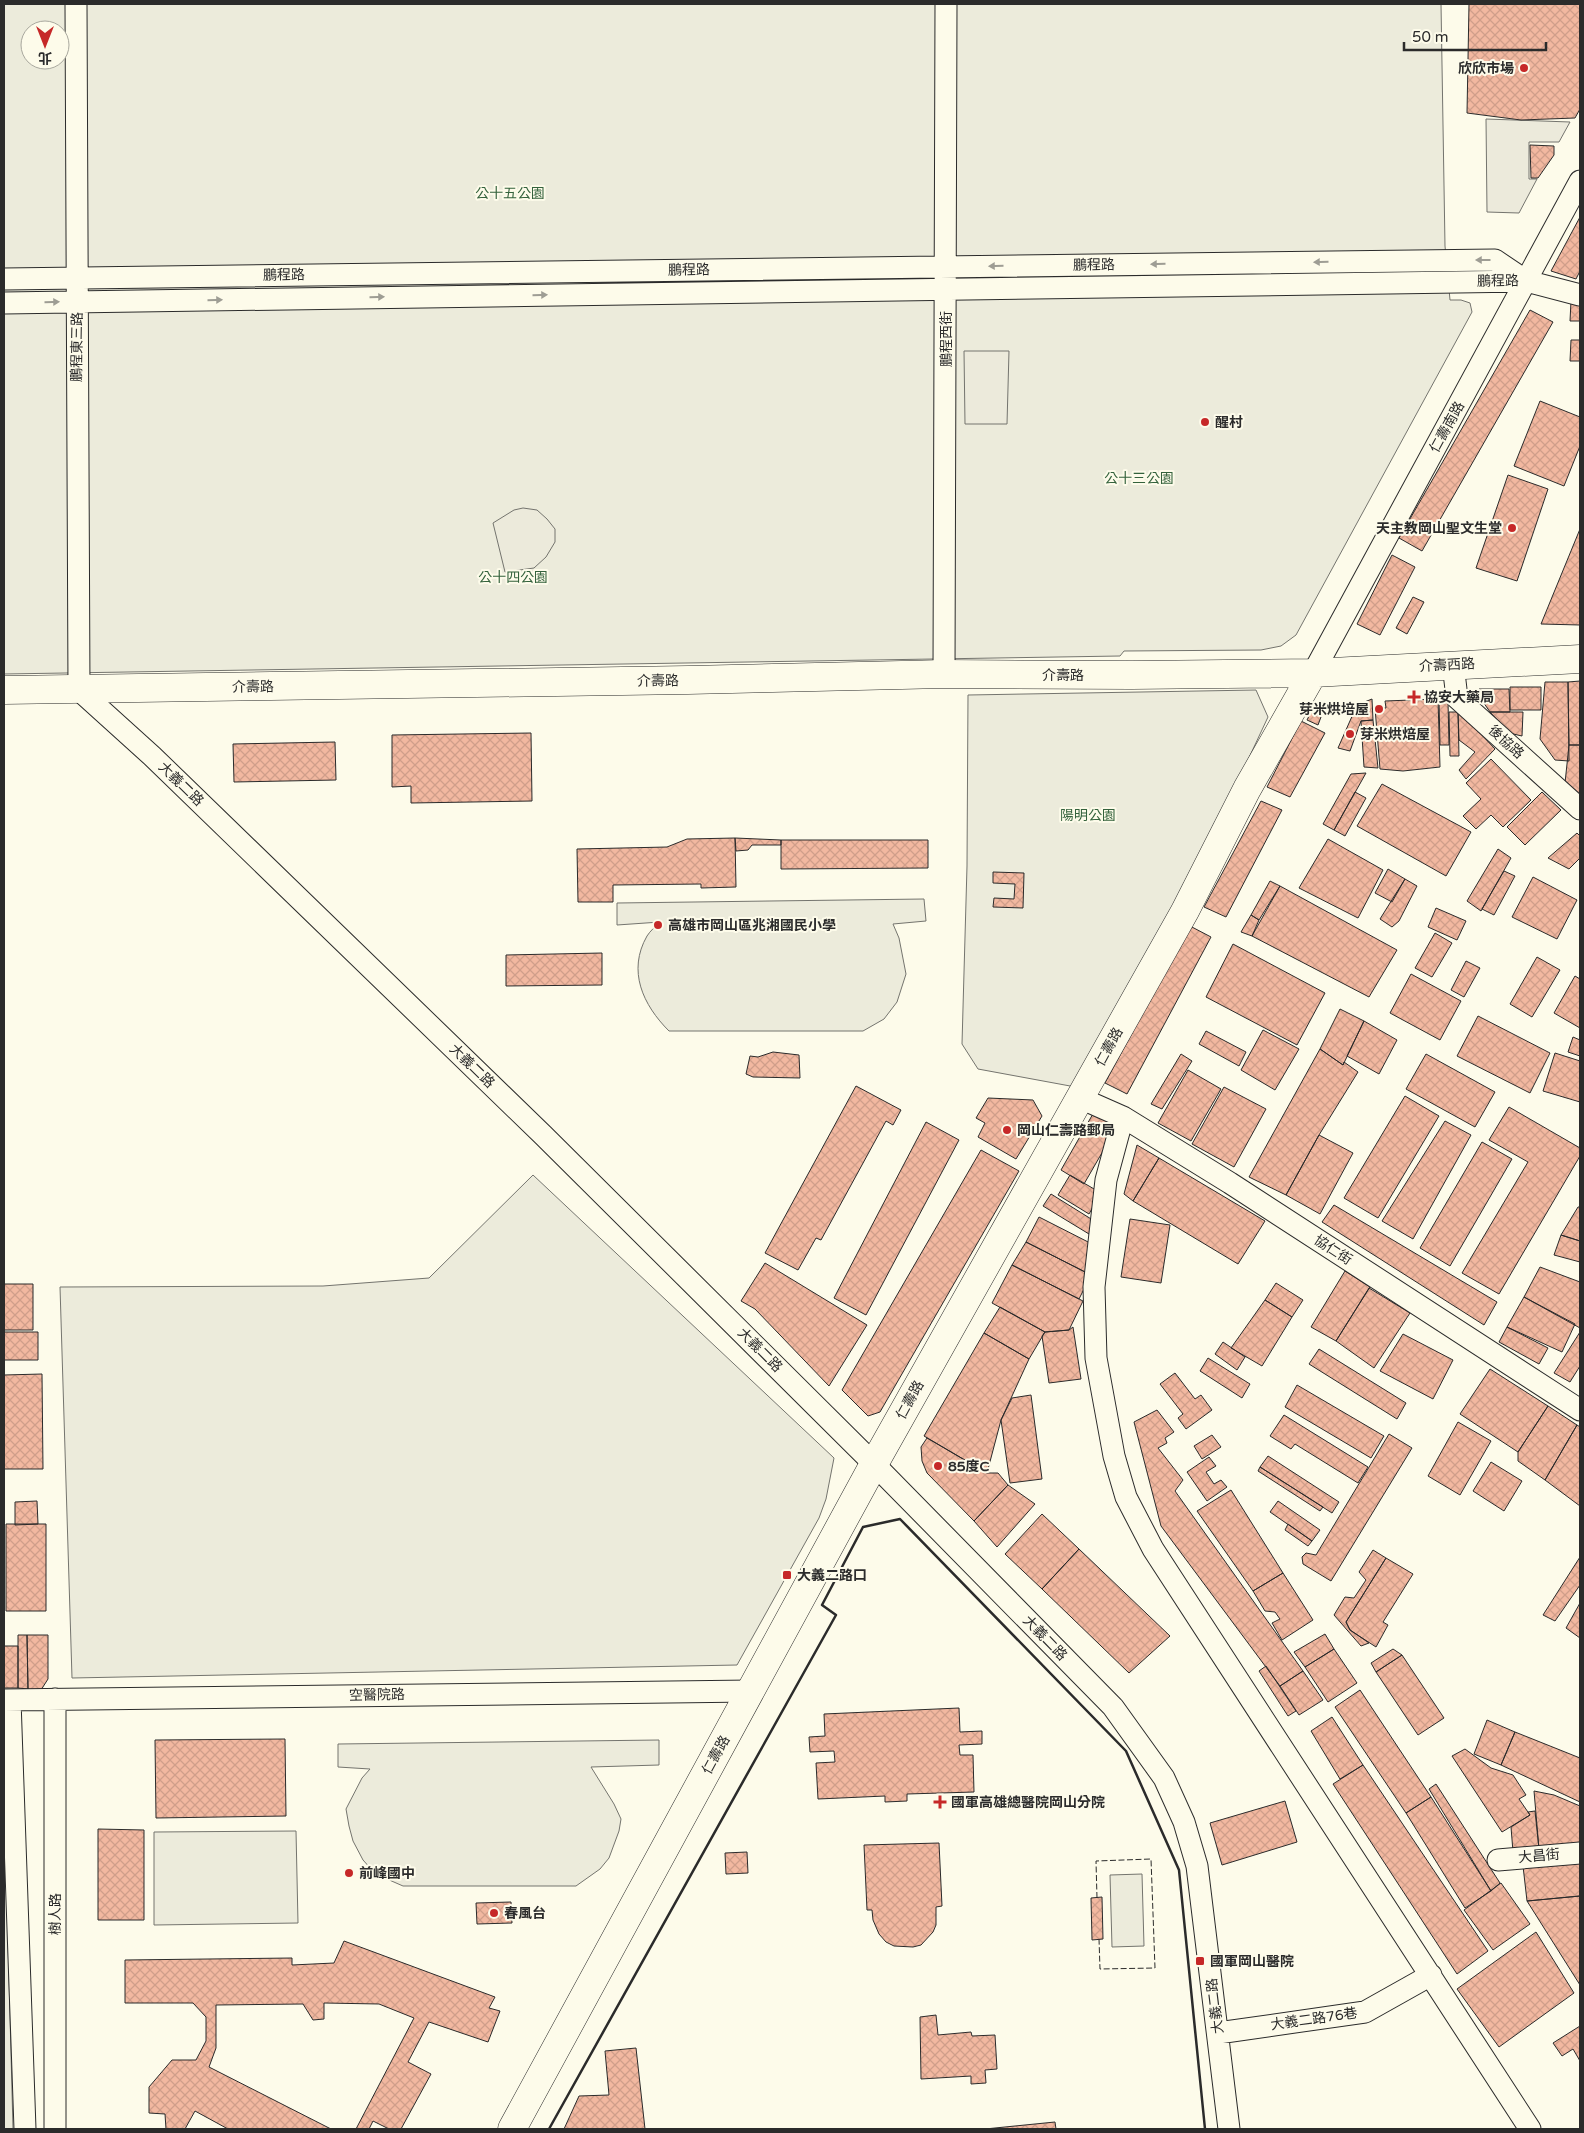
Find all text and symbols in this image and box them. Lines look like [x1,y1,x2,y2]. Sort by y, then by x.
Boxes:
north arrow [20,20,70,70]
scale bar [1404,20,1546,52]
text: 50 m [1412,28,1449,46]
text: 北 [38,49,52,66]
place label: 欣欣市場 [1458,60,1514,77]
marker: 欣欣市場 [1518,62,1530,74]
park label: 公十五公園 [475,185,545,202]
street label: 鵬程路 [1073,256,1115,274]
one-way arrow [1475,256,1491,264]
one-way arrow [1313,258,1329,266]
one-way arrow [1150,260,1166,268]
street label: 鵬程路 [668,261,710,279]
one-way arrow [988,262,1004,270]
street label: 鵬程路 [263,266,305,284]
street label: 鵬程路 [1477,272,1519,290]
one-way arrow [532,291,548,299]
one-way arrow [370,293,386,301]
one-way arrow [207,296,223,304]
one-way arrow [45,298,61,306]
street label: 鵬程西街 [938,311,955,367]
street label: 鵬程東三路 [68,312,86,382]
street label: 仁壽南路 [1426,398,1468,456]
place label: 醒村 [1215,414,1243,431]
marker: 醒村 [1199,416,1211,428]
park label: 公十三公園 [1104,470,1174,487]
place label: 天主教岡山聖文生堂 [1376,520,1502,537]
marker: 天主教岡山聖文生堂 [1506,522,1518,534]
park label: 公十四公園 [478,569,548,586]
street label: 介壽西路 [1419,655,1475,675]
street label: 介壽路 [1042,667,1084,684]
street label: 介壽路 [637,672,679,690]
street label: 介壽路 [232,678,274,696]
place label: 協安大藥局 [1424,689,1494,706]
marker: 協安大藥局 [1408,691,1420,703]
place label: 芽米烘培屋 [1299,701,1369,718]
marker: 芽米烘培屋 [1373,703,1385,715]
street label: 後協路 [1485,722,1527,762]
place label: 芽米烘焙屋 [1360,726,1430,743]
marker: 芽米烘焙屋 [1344,728,1356,740]
street label: 大義二路 [155,758,207,810]
park label: 陽明公園 [1060,807,1116,824]
place label: 高雄市岡山區兆湘國民小學 [668,917,836,934]
marker: 高雄市岡山區兆湘國民小學 [652,919,664,931]
street label: 仁壽路 [1091,1025,1127,1069]
street label: 大義二路 [446,1040,498,1092]
place label: 岡山仁壽路郵局 [1017,1122,1115,1139]
marker: 岡山仁壽路郵局 [1001,1124,1013,1136]
street label: 協仁街 [1311,1231,1355,1269]
street label: 大義二路 [734,1324,786,1376]
street label: 仁壽路 [892,1378,928,1422]
place label: 85度C [948,1458,990,1475]
marker: 85度C [932,1460,944,1472]
place label: 大義二路口 [797,1567,867,1584]
marker: 大義二路口 [781,1569,793,1581]
street label: 大義二路 [1019,1612,1071,1664]
street label: 空醫院路 [349,1686,405,1704]
street label: 仁壽路 [698,1733,734,1777]
place label: 國軍高雄總醫院岡山分院 [951,1794,1105,1811]
marker: 國軍高雄總醫院岡山分院 [933,1795,947,1809]
street label: 大昌街 [1517,1846,1561,1866]
place label: 前峰國中 [359,1865,415,1882]
marker: 前峰國中 [343,1867,355,1879]
street label: 樹人路 [47,1893,64,1935]
place label: 春風台 [504,1905,546,1922]
marker: 春風台 [488,1907,500,1919]
place label: 國軍岡山醫院 [1210,1953,1294,1970]
marker: 國軍岡山醫院 [1194,1955,1206,1967]
street label: 大義二路 [1203,1977,1227,2035]
street label: 大義二路76巷 [1269,2004,1359,2034]

